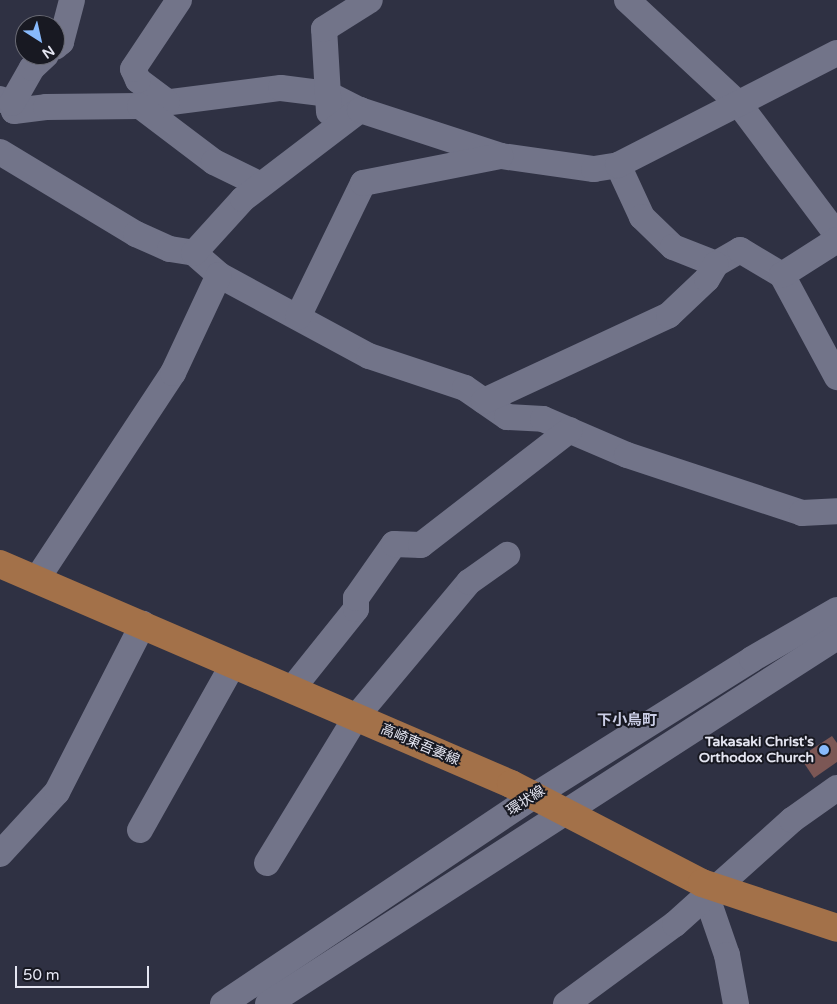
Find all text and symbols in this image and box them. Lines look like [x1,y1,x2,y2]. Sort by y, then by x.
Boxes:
north arrow [15,15,65,65]
text: N [39,42,58,62]
district label: 下小鳥町 [597,712,657,730]
street label: 高崎東吾妻線 [378,721,462,769]
place label: Takasaki Christ's Orthodox Church [699,734,814,766]
marker: Takasaki Christ's Orthodox Church [818,744,830,756]
street label: 環状線 [504,783,548,819]
scale bar [18,956,151,988]
text: 50 m [23,966,60,984]

